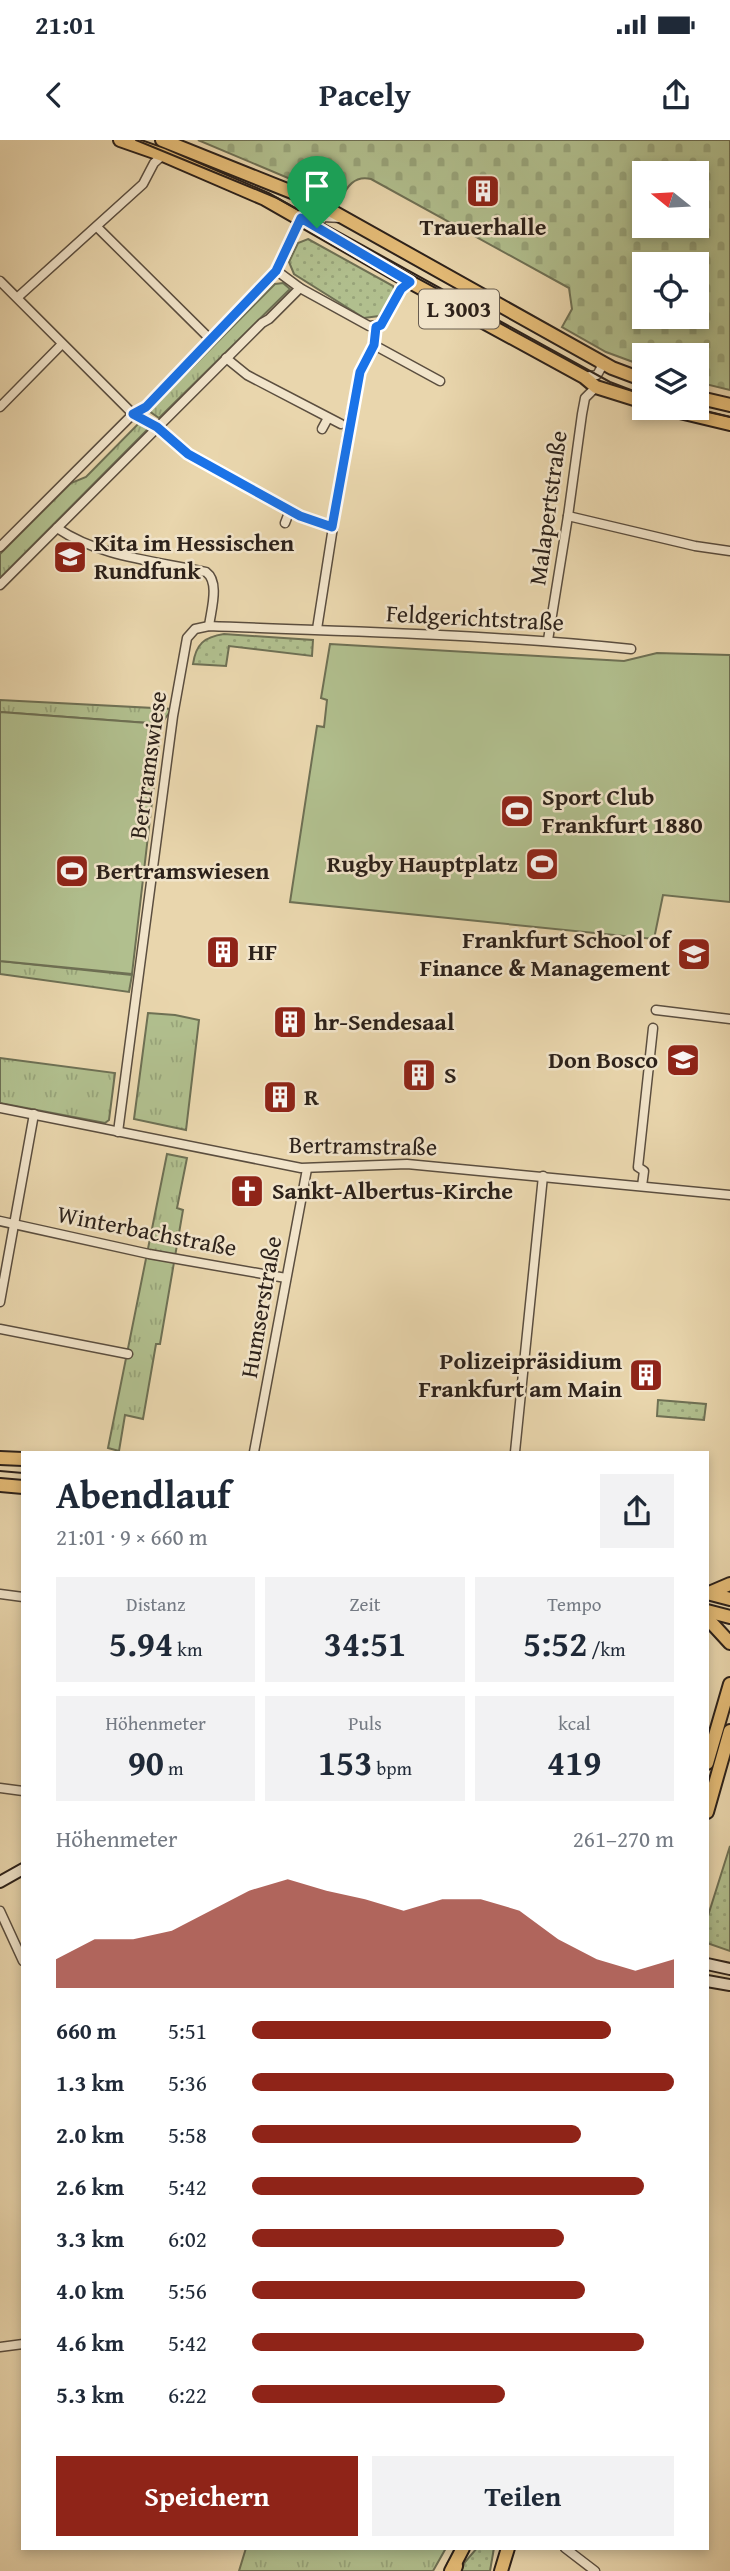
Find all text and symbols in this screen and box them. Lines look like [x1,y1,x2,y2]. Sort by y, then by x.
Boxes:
text: 21:01 [35,5,96,44]
text: Pacely [319,71,411,118]
icon: back [35,76,73,114]
icon: share [657,76,695,114]
pin [287,156,347,228]
north arrow [632,161,709,238]
map controls [632,161,709,420]
icon: arrive [298,167,336,205]
building icon: Trauerhalle [464,172,502,210]
place label: Trauerhalle [420,209,547,244]
button: locate [632,252,709,329]
road number: L 3003 [419,290,499,328]
button: layers [632,343,709,420]
street label: Malapertstraße [519,428,576,588]
place label: Kita im Hessischen Rundfunk [94,525,294,588]
school or university icon: Kita im Hessischen Rundfunk [51,538,89,576]
street label: Feldgerichtstraße [385,595,565,640]
street label: Bertramswiese [120,689,175,841]
place label: Sport Club Frankfurt 1880 [542,779,703,842]
sports icon: Sport Club Frankfurt 1880 [498,792,536,830]
sports icon: Rugby Hauptplatz [523,845,561,883]
place label: Rugby Hauptplatz [327,846,518,881]
sports icon: Bertramswiesen [53,852,91,890]
place label: Bertramswiesen [96,853,270,888]
place label: Frankfurt School of Finance & Management [420,922,673,985]
building icon: HF [204,933,242,971]
place label: HF [248,934,277,969]
school or university icon: Frankfurt School of Finance & Management [675,935,713,973]
building icon: hr-Sendesaal [271,1003,309,1041]
place label: hr-Sendesaal [314,1004,455,1039]
school or university icon: Don Bosco [664,1041,702,1079]
place label: Don Bosco [548,1042,658,1077]
building icon: S [400,1056,438,1094]
place label: S [444,1057,457,1092]
building icon: R [261,1078,299,1116]
place label: R [304,1079,319,1114]
street label: Bertramstraße [289,1127,437,1164]
church icon: Sankt-Albertus-Kirche [228,1172,266,1210]
place label: Sankt-Albertus-Kirche [272,1173,513,1208]
street label: Winterbachstraße [54,1196,240,1265]
street label: Humserstraße [231,1233,290,1381]
place label: Polizeipräsidium Frankfurt am Main [418,1343,622,1406]
building icon: Polizeipräsidium Frankfurt am Main [627,1356,665,1394]
text: Abendlauf [56,1466,230,1522]
button: share [600,1474,674,1548]
text: 21:01 · 9 × 660 m [56,1520,208,1553]
text: Distanz [126,1590,185,1618]
text: Zeit [349,1590,381,1618]
text: Tempo [547,1590,601,1618]
text: 5.94 [109,1618,173,1669]
text: 34:51 [324,1618,406,1669]
text: 5:52 [523,1618,587,1669]
text: km [173,1635,202,1663]
text: /km [587,1635,626,1663]
text: Höhenmeter [105,1709,206,1737]
text: Puls [348,1709,382,1737]
text: kcal [558,1709,591,1737]
text: 90 [128,1737,164,1788]
text: 153 [318,1737,372,1788]
text: 419 [547,1737,602,1788]
text: m [164,1754,184,1782]
text: bpm [372,1754,412,1782]
text: Höhenmeter [56,1822,178,1855]
text: 261–270 m [573,1822,674,1855]
text: 660 m [56,2014,117,2047]
text: 5:51 [168,2014,207,2047]
text: 1.3 km [56,2066,124,2099]
text: 5:36 [168,2066,207,2099]
text: 2.0 km [56,2118,124,2151]
text: 5:58 [168,2118,207,2151]
text: 2.6 km [56,2170,124,2203]
text: 5:42 [168,2170,207,2203]
text: 3.3 km [56,2222,124,2255]
text: 6:02 [168,2222,207,2255]
text: 4.0 km [56,2274,124,2307]
text: 5:56 [168,2274,207,2307]
text: 4.6 km [56,2326,124,2359]
text: 5:42 [168,2326,207,2359]
text: 5.3 km [56,2378,124,2411]
text: 6:22 [168,2378,207,2411]
button: Speichern [56,2456,358,2536]
button: Teilen [372,2456,674,2536]

